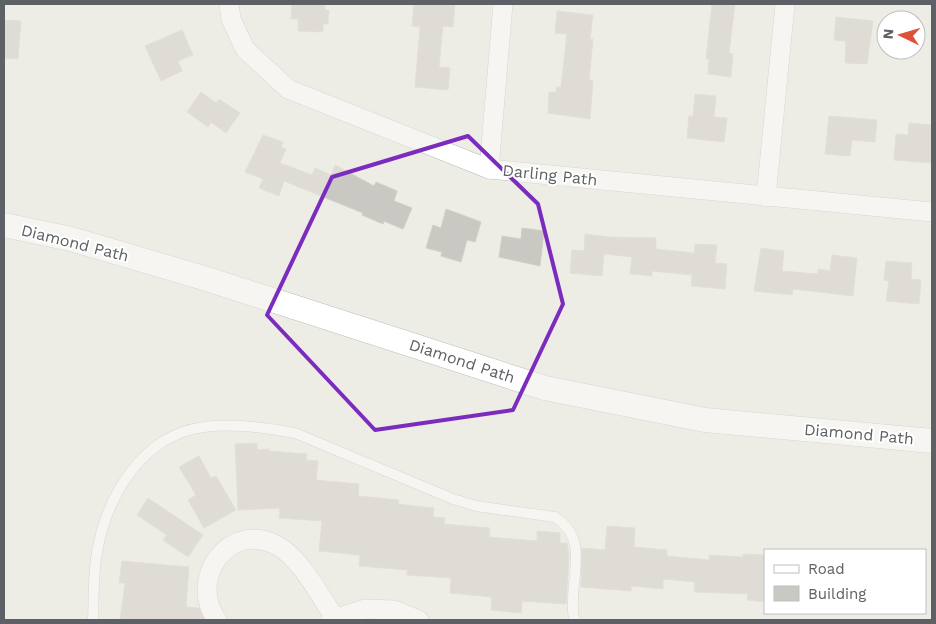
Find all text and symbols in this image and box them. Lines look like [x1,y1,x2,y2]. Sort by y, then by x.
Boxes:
north arrow [876,10,926,60]
text: N [880,28,896,40]
street label: Darling Path [502,161,598,189]
street label: Diamond Path [19,220,131,266]
street label: Diamond Path [407,335,517,387]
street label: Diamond Path [803,420,915,448]
legend [764,549,926,614]
text: Road [808,560,845,578]
text: Building [808,585,866,603]

